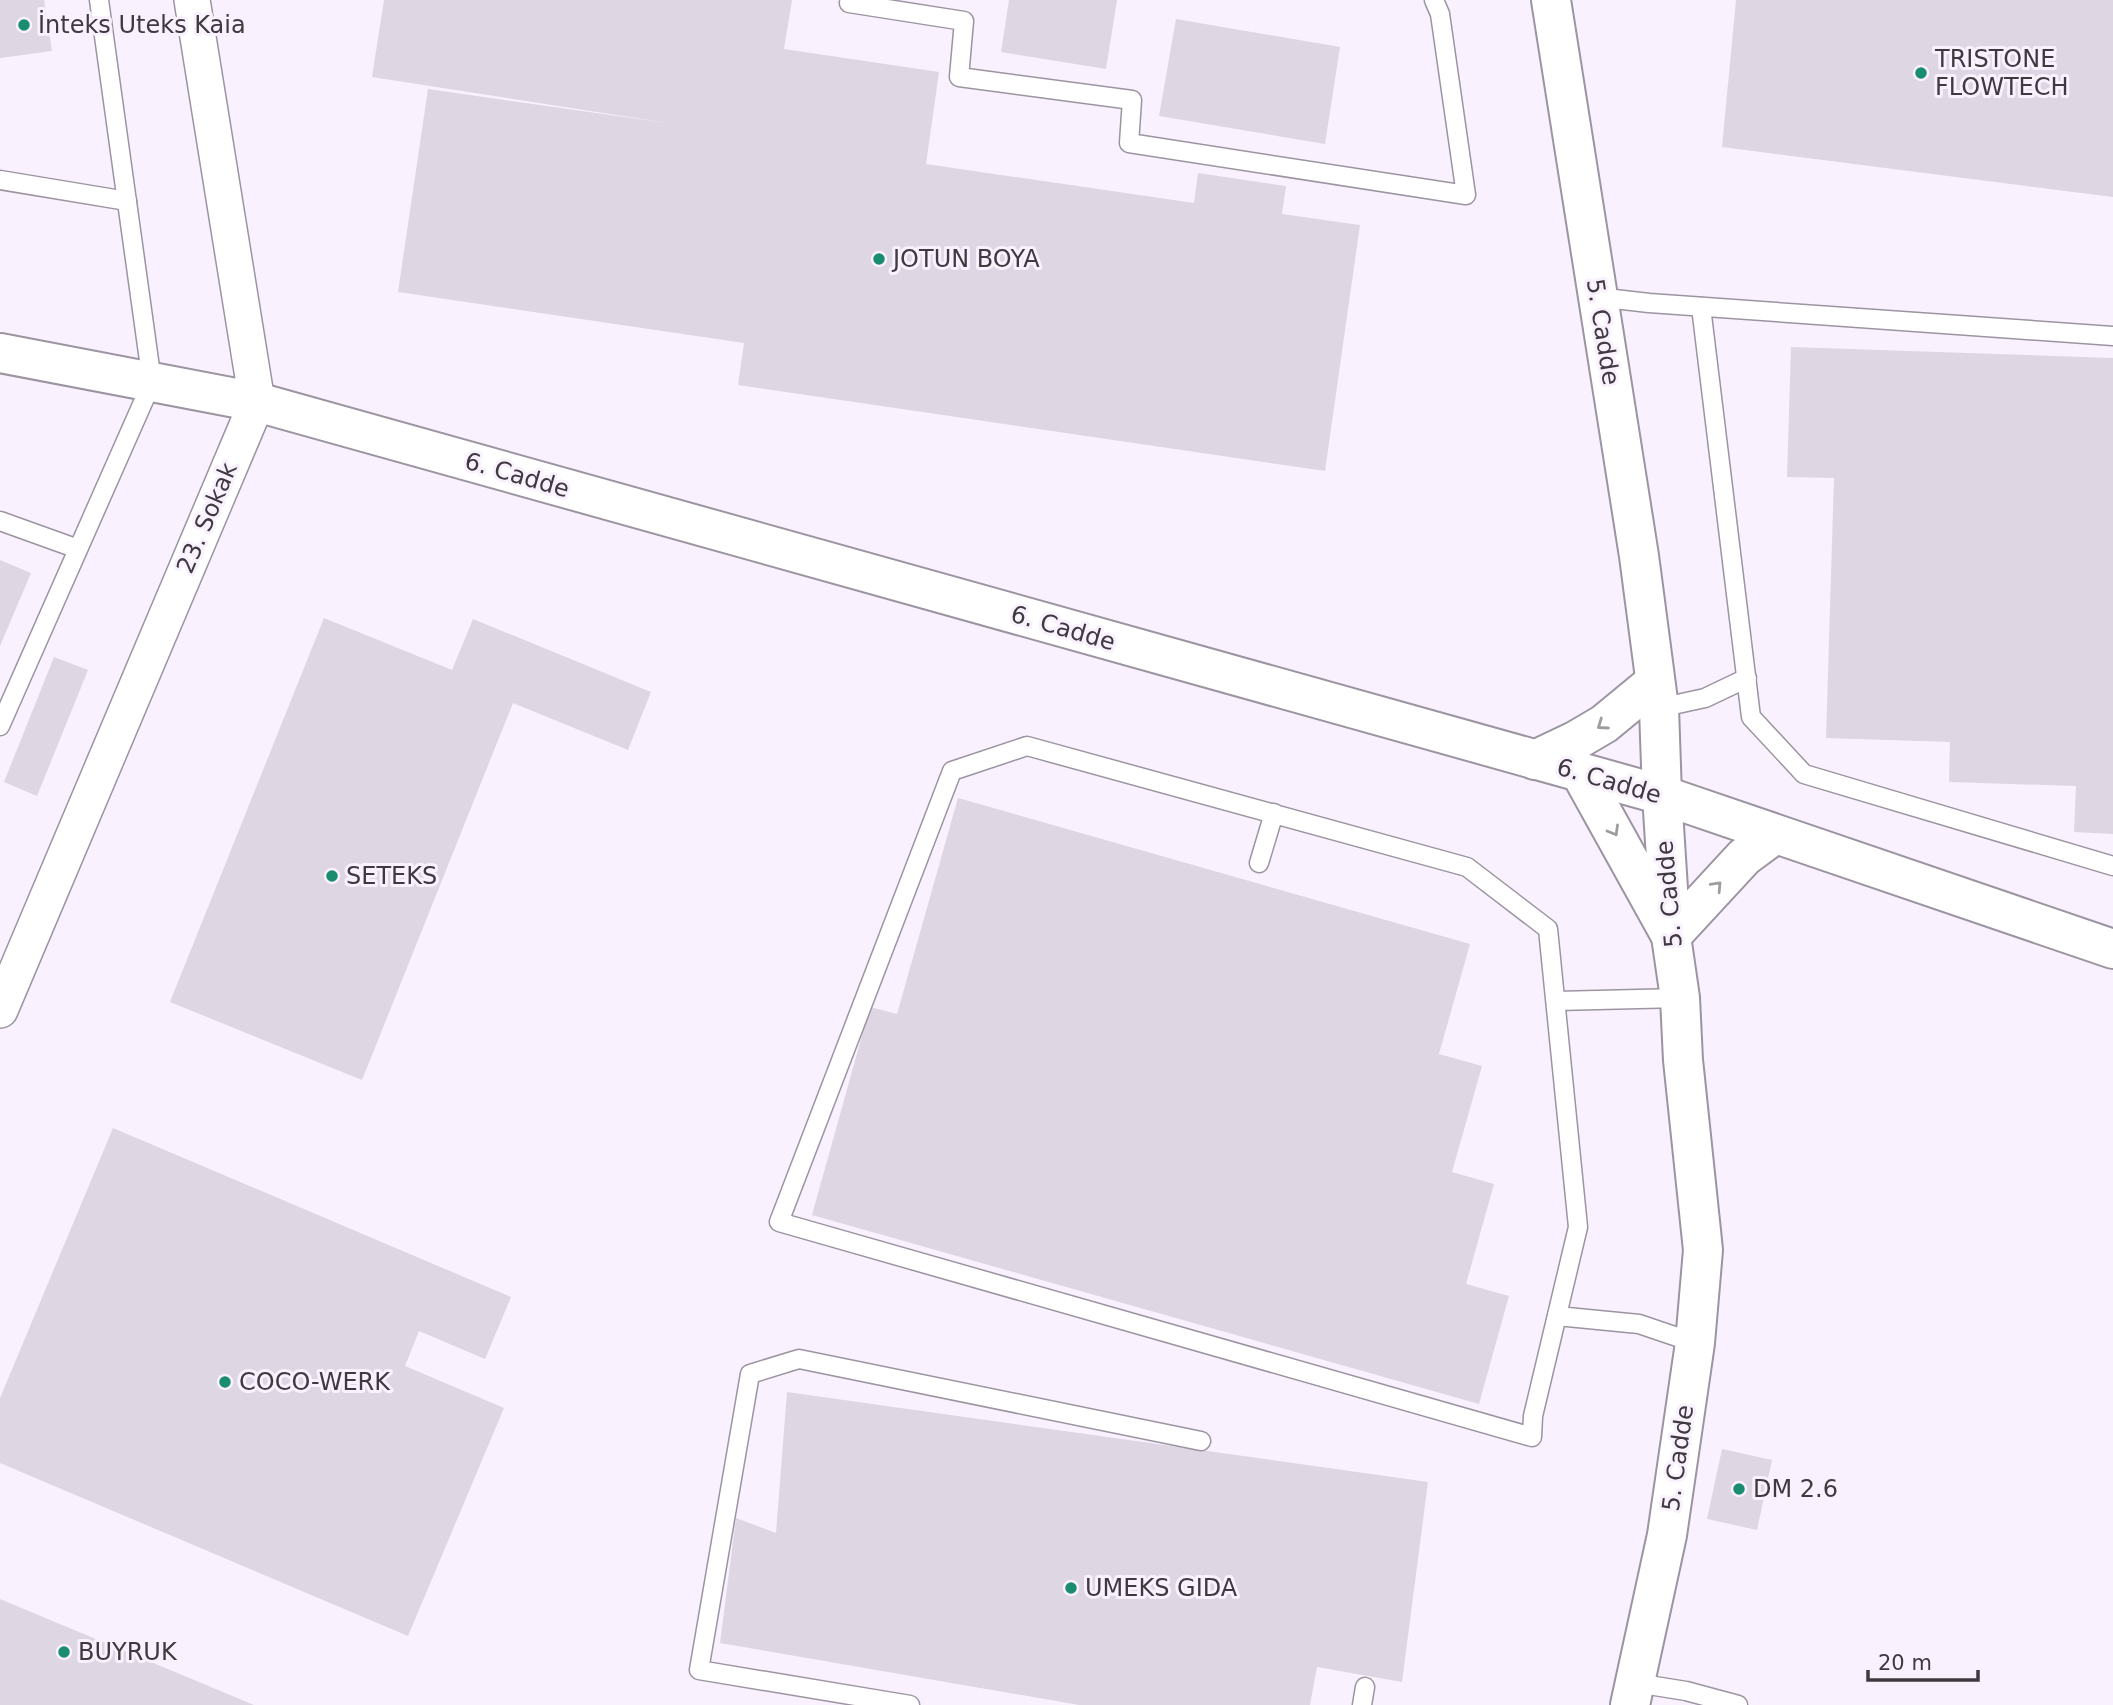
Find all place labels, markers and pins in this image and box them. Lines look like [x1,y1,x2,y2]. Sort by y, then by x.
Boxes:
place label: İnteks Uteks Kaia [38,10,246,39]
marker: İnteks Uteks Kaia [16,17,32,33]
place label: TRISTONE FLOWTECH [1934,45,2069,101]
marker: TRISTONE FLOWTECH [1913,65,1929,81]
place label: JOTUN BOYA [891,245,1040,273]
marker: JOTUN BOYA [871,251,887,267]
place label: SETEKS [346,862,437,890]
marker: SETEKS [324,868,340,884]
place label: COCO-WERK [239,1368,391,1396]
marker: COCO-WERK [217,1374,233,1390]
place label: DM 2.6 [1753,1475,1838,1503]
marker: DM 2.6 [1731,1481,1747,1497]
place label: UMEKS GIDA [1085,1574,1238,1602]
marker: UMEKS GIDA [1063,1580,1079,1596]
place label: BUYRUK [78,1638,178,1666]
marker: BUYRUK [56,1644,72,1660]

